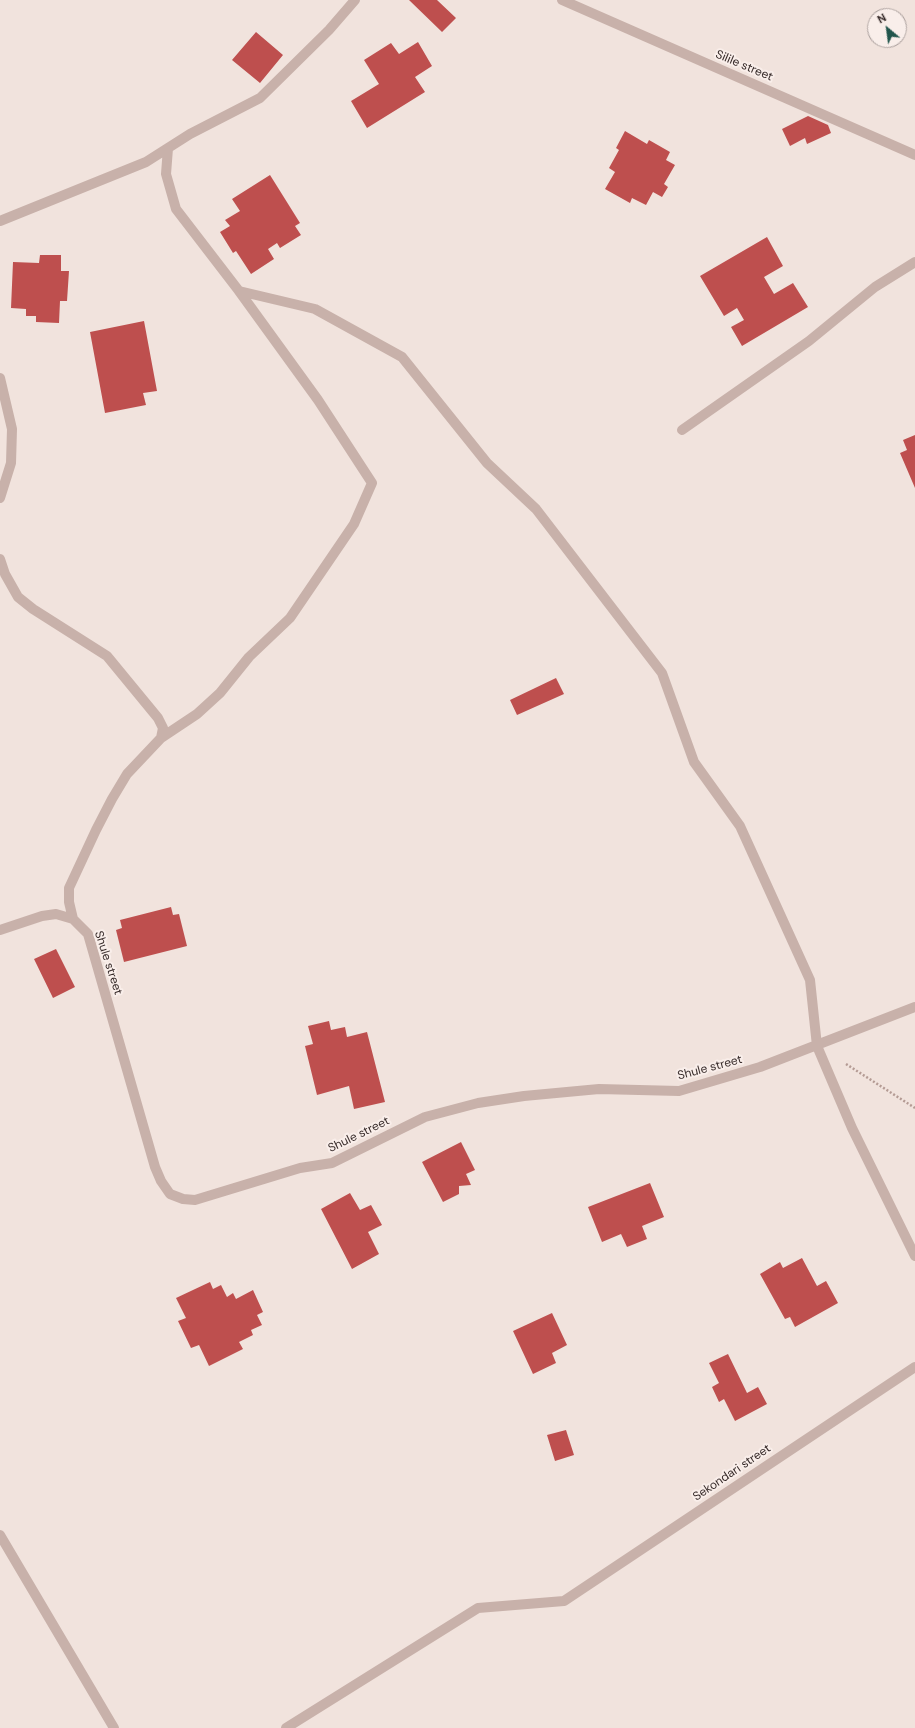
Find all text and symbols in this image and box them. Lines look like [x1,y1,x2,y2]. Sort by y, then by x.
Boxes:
north arrow [867,8,907,48]
text: N [875,10,889,26]
street label: Silile street [713,47,775,85]
street label: Shule street [91,929,125,997]
street label: Shule street [676,1052,744,1084]
street label: Shule street [326,1114,392,1156]
street label: Sekondari street [690,1442,774,1504]

